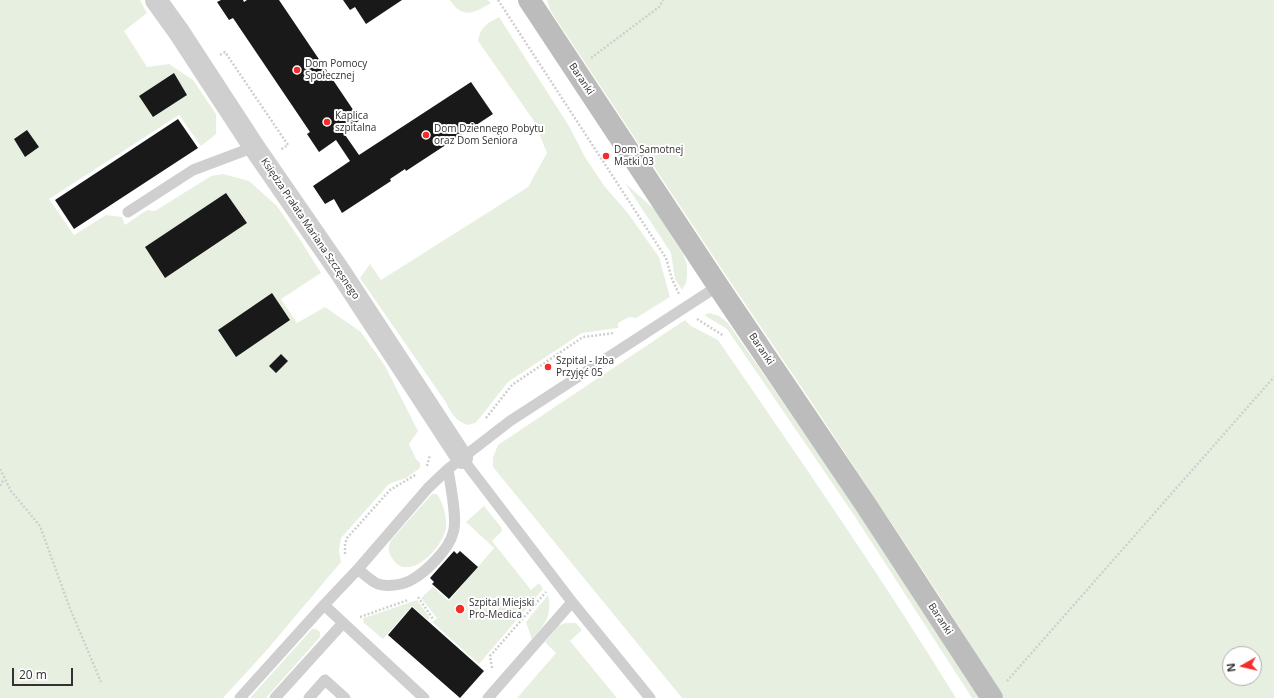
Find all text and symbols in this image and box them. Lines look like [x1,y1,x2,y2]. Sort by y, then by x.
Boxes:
place label: Dom Pomocy Społecznej [305,58,367,82]
street label: Baranki [566,61,596,97]
marker: Dom Pomocy Społecznej [292,65,302,75]
place label: Kaplica szpitalna [335,110,376,134]
marker: Kaplica szpitalna [322,117,332,127]
place label: Dom Dziennego Pobytu oraz Dom Seniora [434,123,544,146]
marker: Dom Dziennego Pobytu oraz Dom Seniora [421,130,431,140]
place label: Dom Samotnej Matki 03 [614,144,683,168]
marker: Dom Samotnej Matki 03 [601,151,611,161]
street label: Księdza Prałata Mariana Szczęsnego [258,156,362,302]
street label: Baranki [746,331,776,367]
place label: Szpital - Izba Przyjęć 05 [556,355,614,378]
marker: Szpital - Izba Przyjęć 05 [543,362,553,372]
place label: Szpital Miejski Pro-Medica [469,597,534,620]
street label: Baranki [925,601,955,637]
marker: Szpital Miejski Pro-Medica [454,603,466,615]
north arrow [1222,646,1262,686]
scale bar [14,660,75,686]
text: N [1223,662,1239,673]
text: 20 m [19,666,47,683]

